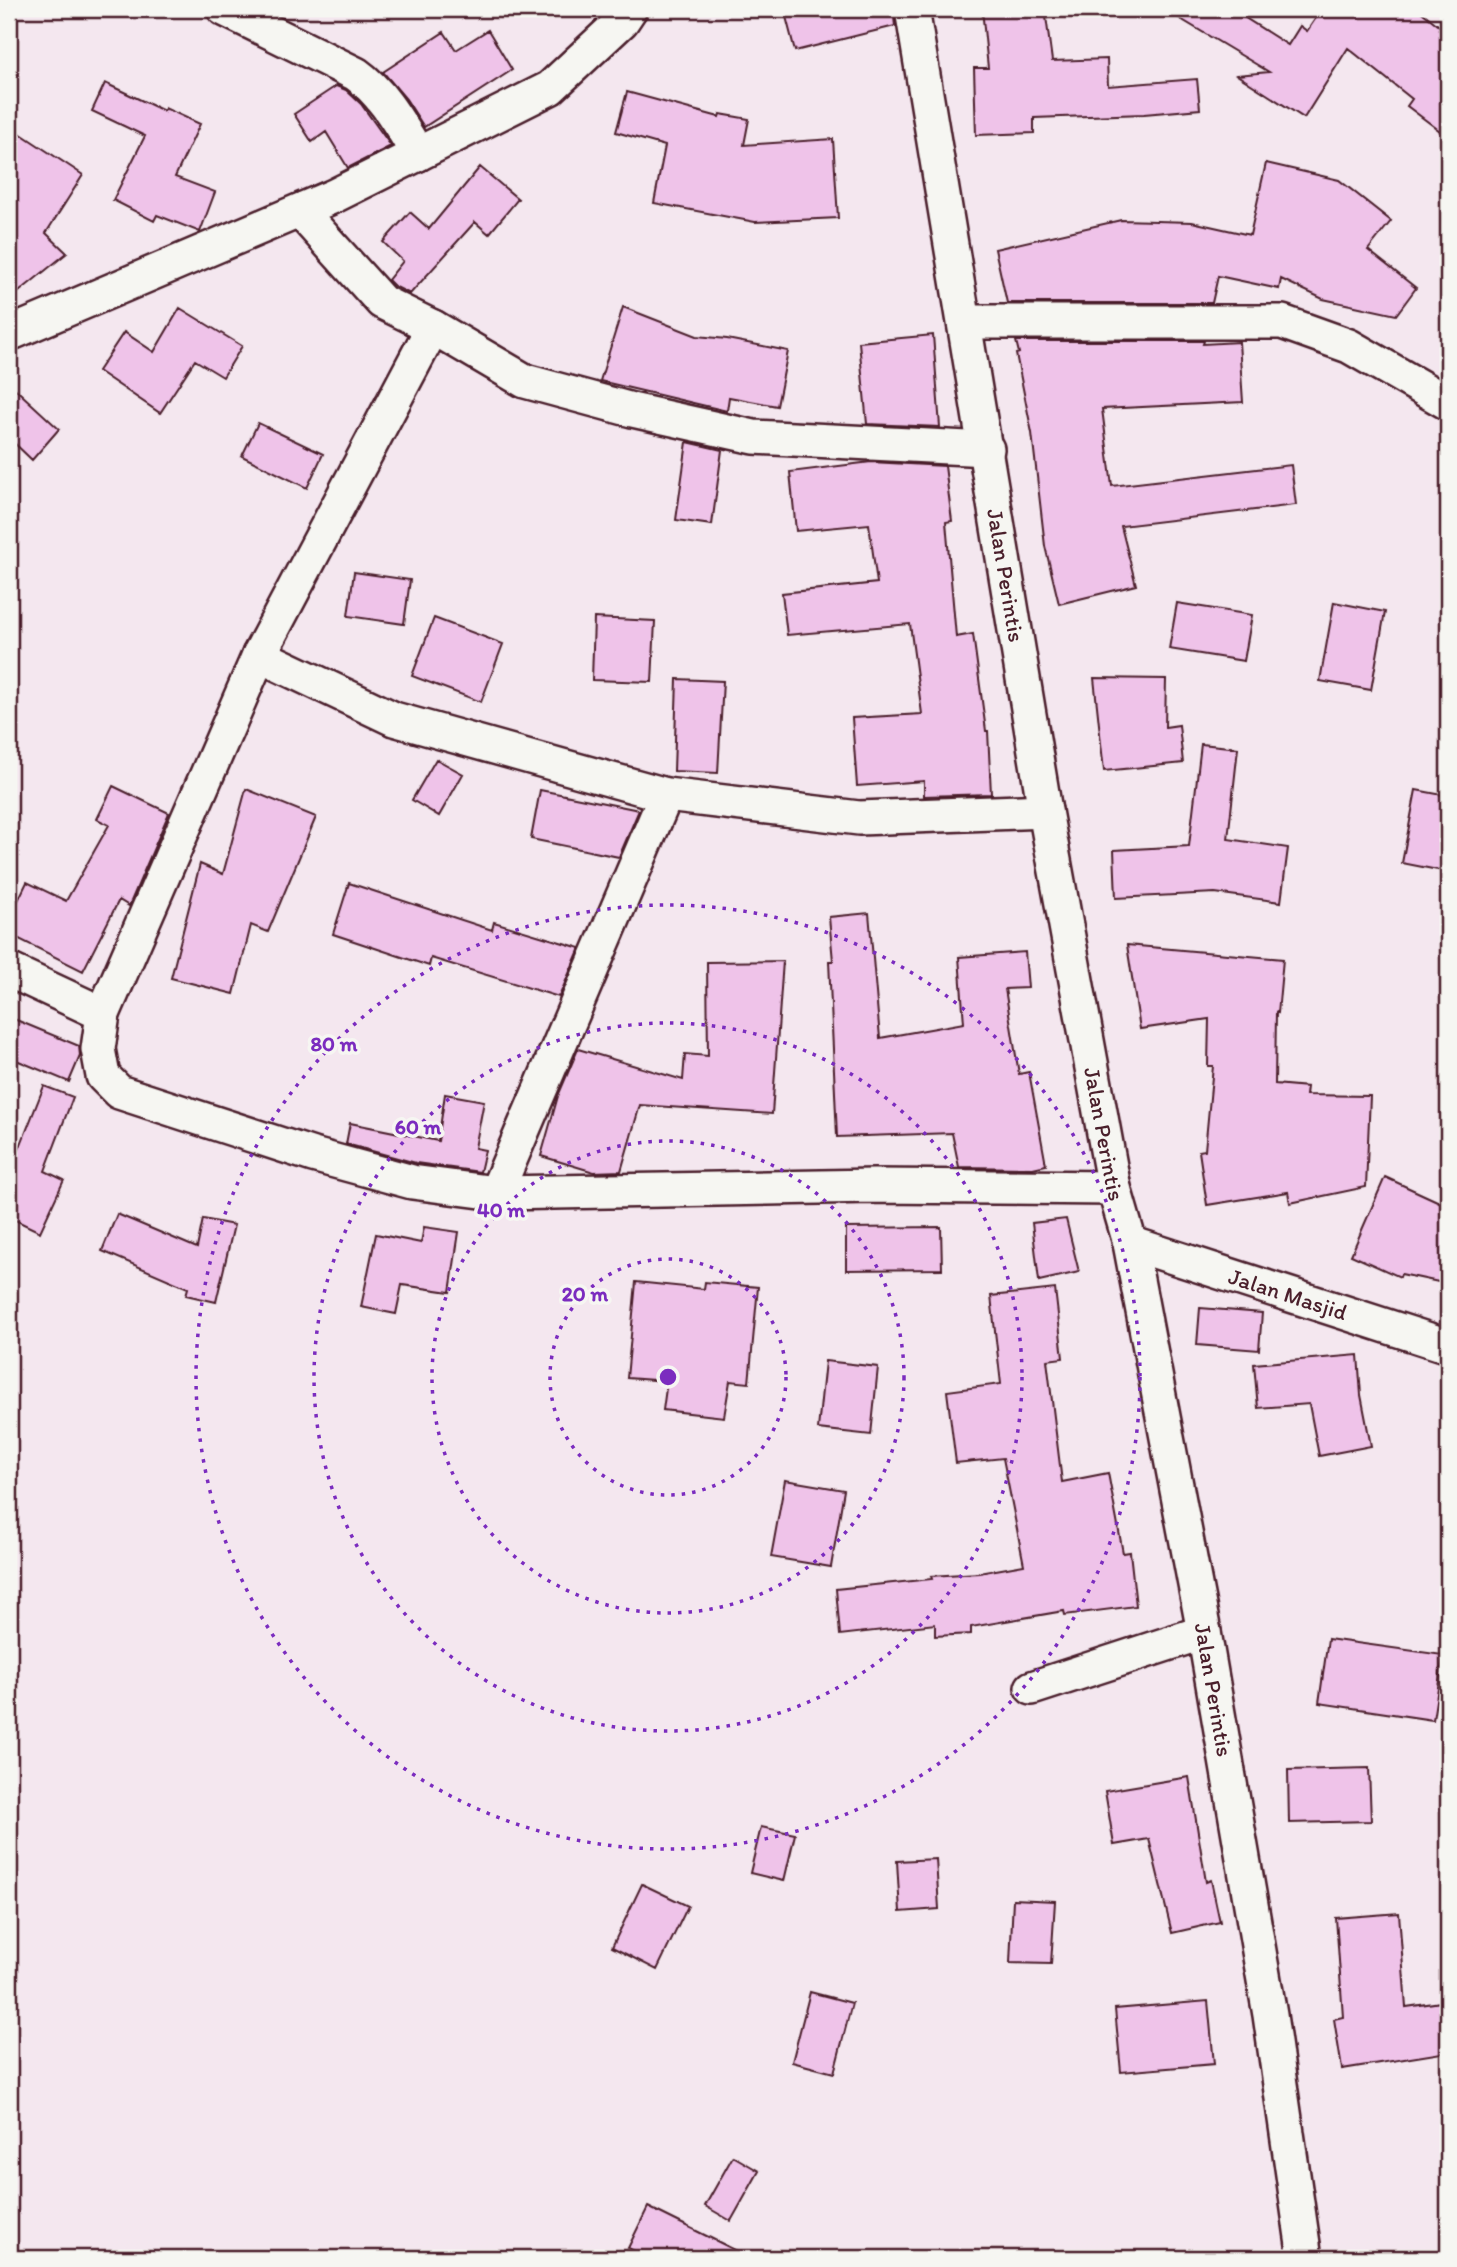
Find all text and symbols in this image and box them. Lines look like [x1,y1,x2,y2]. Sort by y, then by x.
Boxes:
street label: Jalan Perintis [981,506,1031,644]
text: 80 m [311,1031,358,1056]
street label: Jalan Perintis [1078,1065,1131,1204]
text: 60 m [395,1114,442,1139]
text: 40 m [477,1197,525,1222]
street label: Jalan Masjid [1225,1262,1351,1326]
text: 20 m [562,1281,609,1306]
centre of rings [656,1365,680,1389]
street label: Jalan Perintis [1189,1620,1239,1759]

